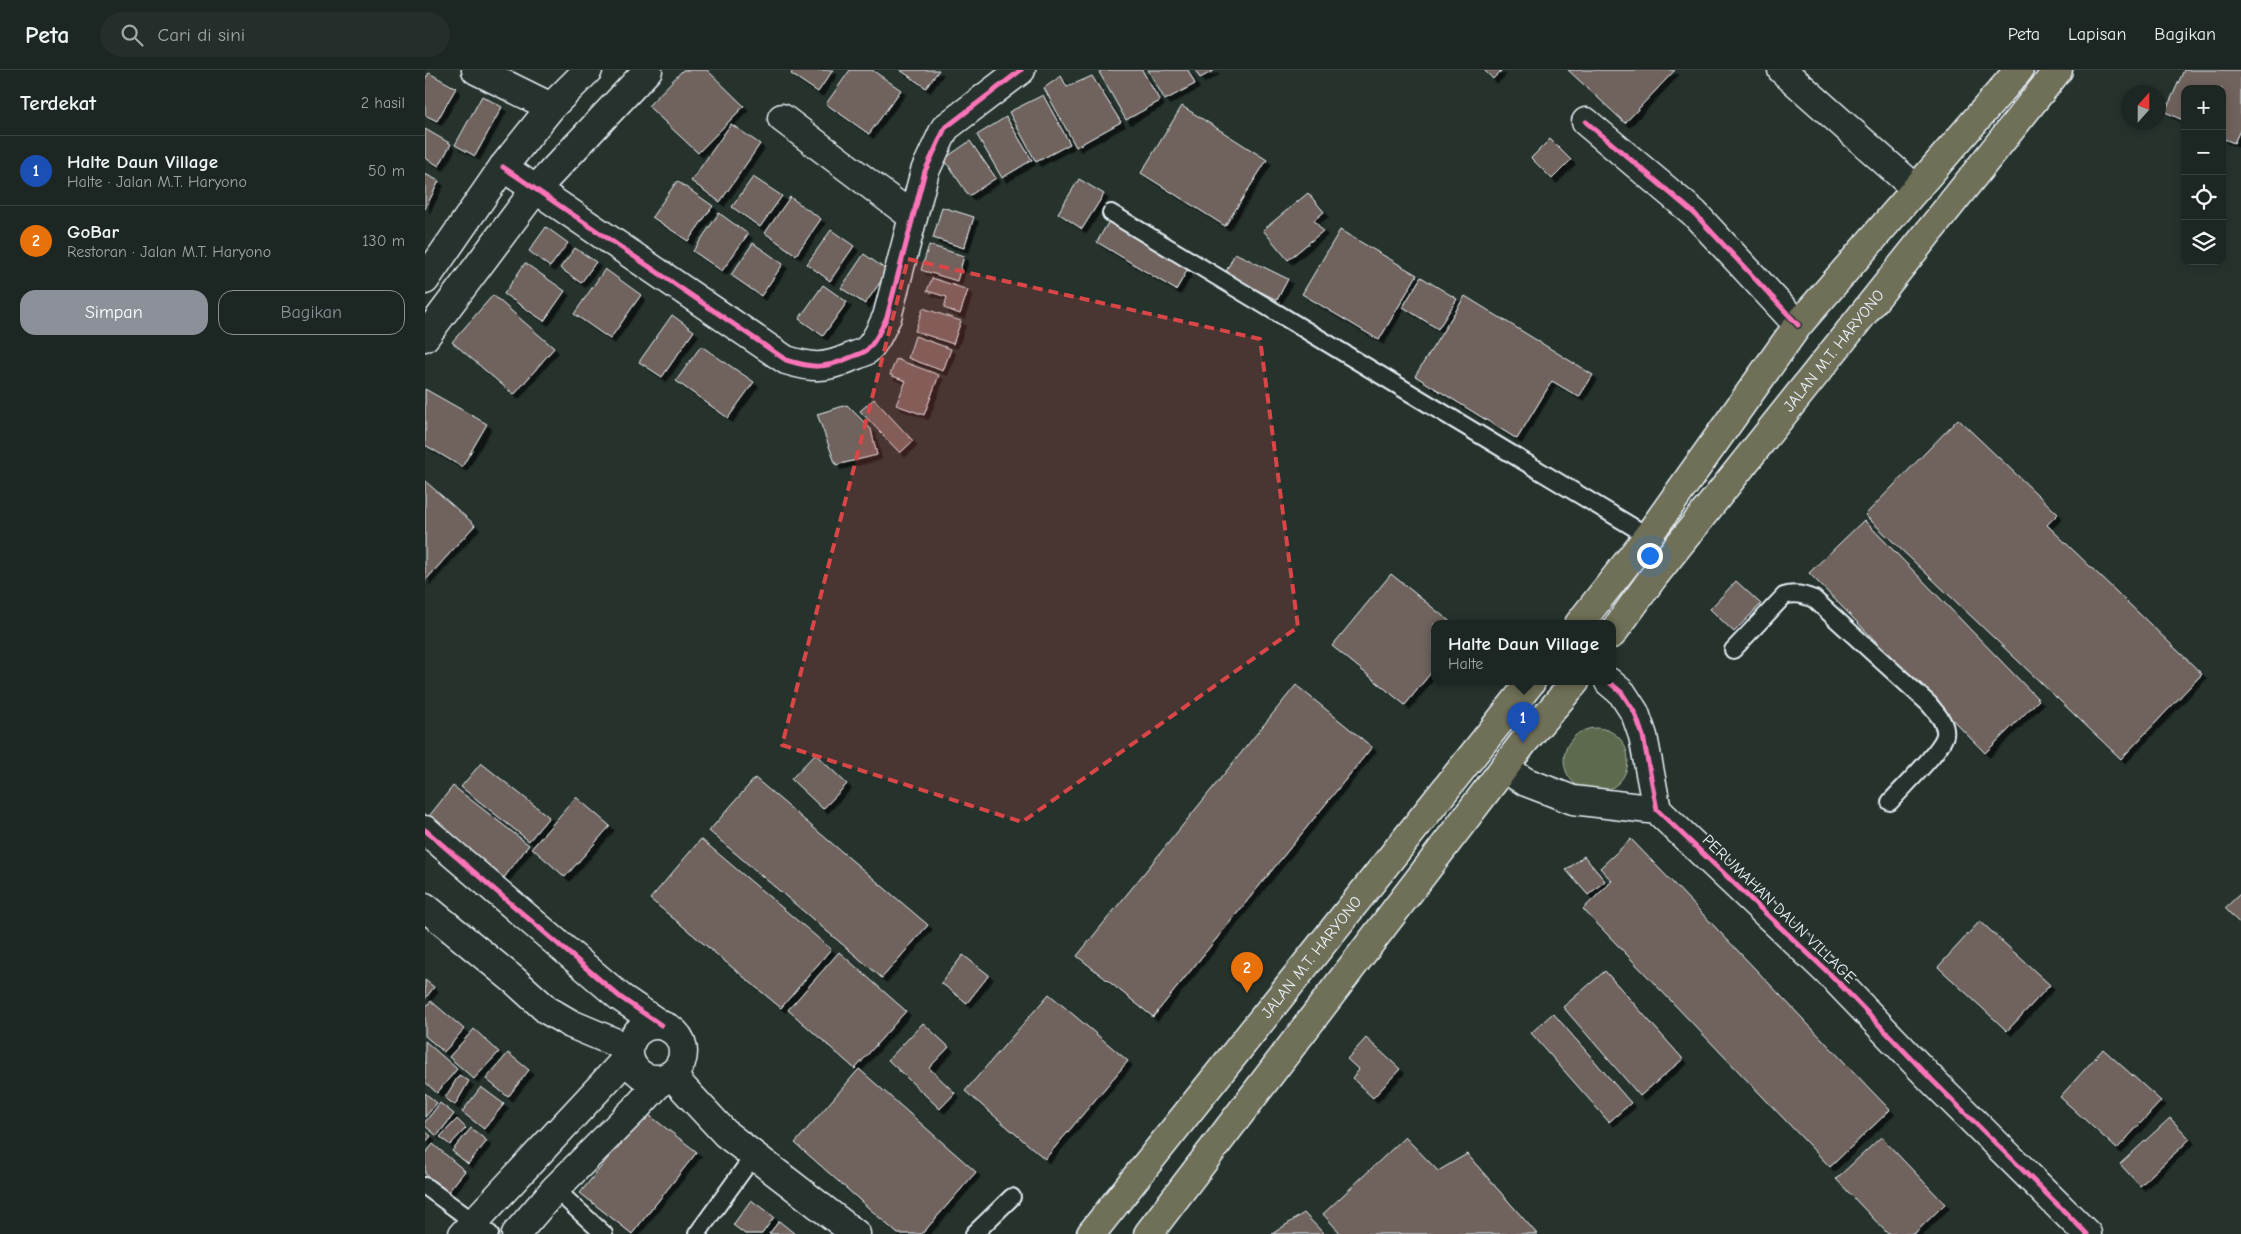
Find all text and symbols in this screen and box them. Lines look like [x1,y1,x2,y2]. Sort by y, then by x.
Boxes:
search box [100,12,450,57]
text: Peta [25,21,70,49]
icon: search [118,21,146,49]
text: Cari di sini [158,24,245,46]
text: Peta [2008,24,2040,45]
text: Lapisan [2068,24,2126,45]
text: Bagikan [2154,24,2216,45]
north arrow [2121,85,2166,130]
map controls [2181,85,2226,265]
button: + [2181,85,2226,130]
text: Terdekat [20,91,96,115]
text: 2 hasil [361,94,405,112]
button: − [2181,130,2226,175]
text: Halte Daun Village [67,151,218,173]
text: 1 [33,162,39,180]
text: 50 m [368,162,405,180]
text: Halte · Jalan M.T. Haryono [67,173,247,191]
button: locate [2181,175,2226,220]
button: layers [2181,220,2226,265]
text: GoBar [67,221,119,243]
text: 2 [32,232,40,250]
text: 130 m [362,232,405,250]
text: Restoran · Jalan M.T. Haryono [67,243,271,261]
street label: JALAN M.T. HARYONO [1780,286,1888,415]
button: Simpan [20,290,208,335]
button: Bagikan [218,290,405,335]
your location [1637,543,1663,569]
popup [1431,620,1616,685]
text: Halte Daun Village [1448,633,1599,655]
text: Halte [1448,655,1483,673]
pin: 1 [1507,702,1539,743]
street label: PERUMAHAN DAUN VILLAGE [1699,831,1860,987]
street label: JALAN M.T. HARYONO [1258,893,1366,1022]
pin: 2 [1231,952,1263,993]

